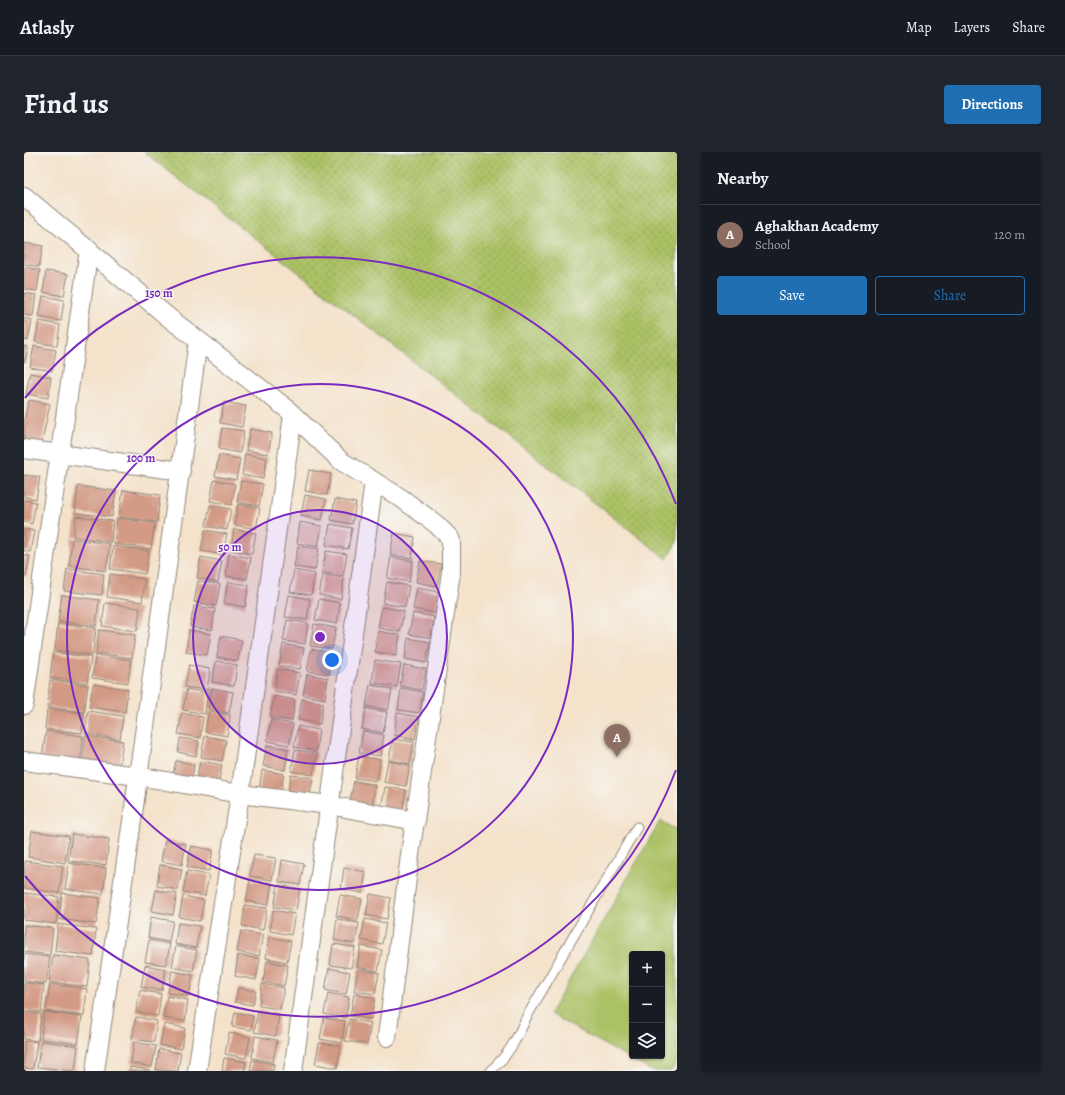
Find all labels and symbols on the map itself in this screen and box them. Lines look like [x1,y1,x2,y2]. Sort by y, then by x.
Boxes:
text: 150 m [145,285,173,301]
text: 100 m [127,450,155,466]
text: 50 m [218,539,242,555]
centre of rings [313,630,327,644]
your location [322,650,342,670]
pin: A [604,724,630,757]

